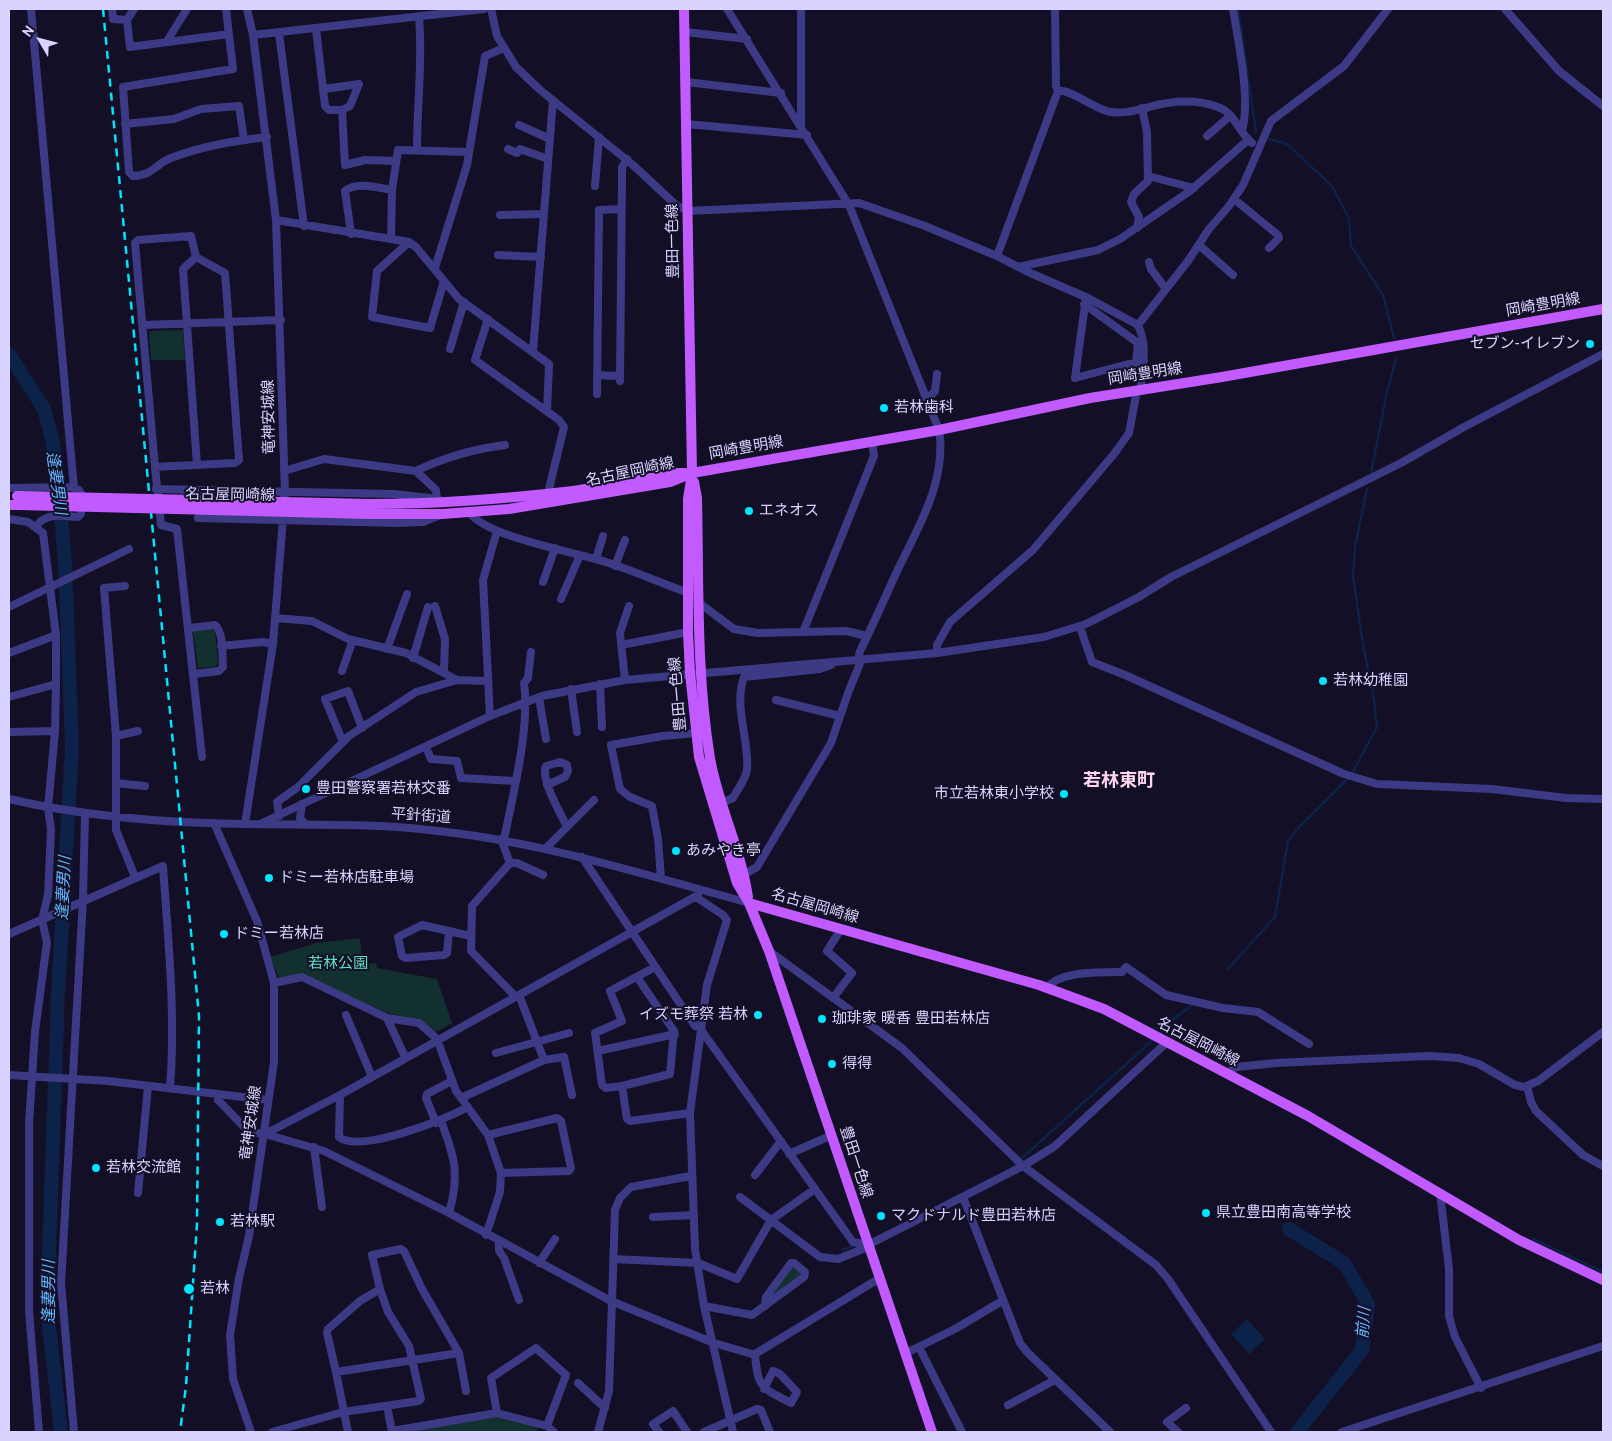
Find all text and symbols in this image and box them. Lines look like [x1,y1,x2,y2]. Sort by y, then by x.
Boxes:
north arrow [15,15,65,65]
text: N [18,22,38,40]
street label: 豊田一色線 [663,203,683,279]
street label: 岡崎豊明線 [1505,290,1581,320]
place label: セブン-イレブン [1470,335,1580,353]
marker: セブン-イレブン [1584,338,1596,350]
street label: 岡崎豊明線 [1107,359,1183,389]
street label: 竜神安城線 [259,379,279,455]
place label: 若林歯科 [894,399,954,417]
marker: 若林歯科 [878,402,890,414]
street label: 岡崎豊明線 [708,433,784,463]
water label: 逢妻男川 [42,450,70,516]
street label: 名古屋岡崎線 [584,454,676,490]
street label: 名古屋岡崎線 [185,485,275,505]
place label: エネオス [759,502,819,520]
marker: エネオス [743,505,755,517]
street label: 豊田一色線 [666,656,690,732]
place label: 若林幼稚園 [1333,672,1408,690]
marker: 若林幼稚園 [1317,675,1329,687]
district label: 若林東町 [1083,770,1155,792]
place label: 豊田警察署若林交番 [316,780,451,798]
marker: 豊田警察署若林交番 [300,783,312,795]
place label: 市立若林東小学校 [934,785,1054,803]
marker: 市立若林東小学校 [1058,788,1070,800]
street label: 平針街道 [390,805,452,827]
place label: あみやき亭 [686,842,761,860]
marker: あみやき亭 [670,845,682,857]
water label: 逢妻男川 [53,856,75,920]
place label: ドミー若林店駐車場 [279,869,414,887]
marker: ドミー若林店駐車場 [263,872,275,884]
street label: 名古屋岡崎線 [769,885,861,927]
place label: ドミー若林店 [234,925,324,943]
marker: ドミー若林店 [218,928,230,940]
park label: 若林公園 [308,955,368,973]
place label: イズモ葬祭 若林 [639,1006,748,1024]
marker: イズモ葬祭 若林 [752,1009,764,1021]
place label: 珈琲家 暖香 豊田若林店 [832,1010,990,1028]
marker: 珈琲家 暖香 豊田若林店 [816,1013,828,1025]
street label: 名古屋岡崎線 [1154,1014,1242,1070]
place label: 得得 [842,1055,872,1073]
marker: 得得 [826,1058,838,1070]
street label: 竜神安城線 [237,1085,265,1161]
street label: 豊田一色線 [836,1124,876,1200]
place label: 若林交流館 [106,1159,181,1177]
marker: 若林交流館 [90,1162,102,1174]
place label: 県立豊田南高等学校 [1216,1204,1351,1222]
place label: マクドナルド豊田若林店 [891,1207,1056,1225]
marker: 県立豊田南高等学校 [1200,1207,1212,1219]
marker: マクドナルド豊田若林店 [875,1210,887,1222]
place label: 若林駅 [230,1213,275,1231]
marker: 若林駅 [214,1216,226,1228]
water label: 逢妻男川 [39,1260,59,1324]
place label: 若林 [200,1280,230,1298]
marker: 若林 [182,1282,196,1296]
water label: 前川 [1353,1306,1375,1340]

